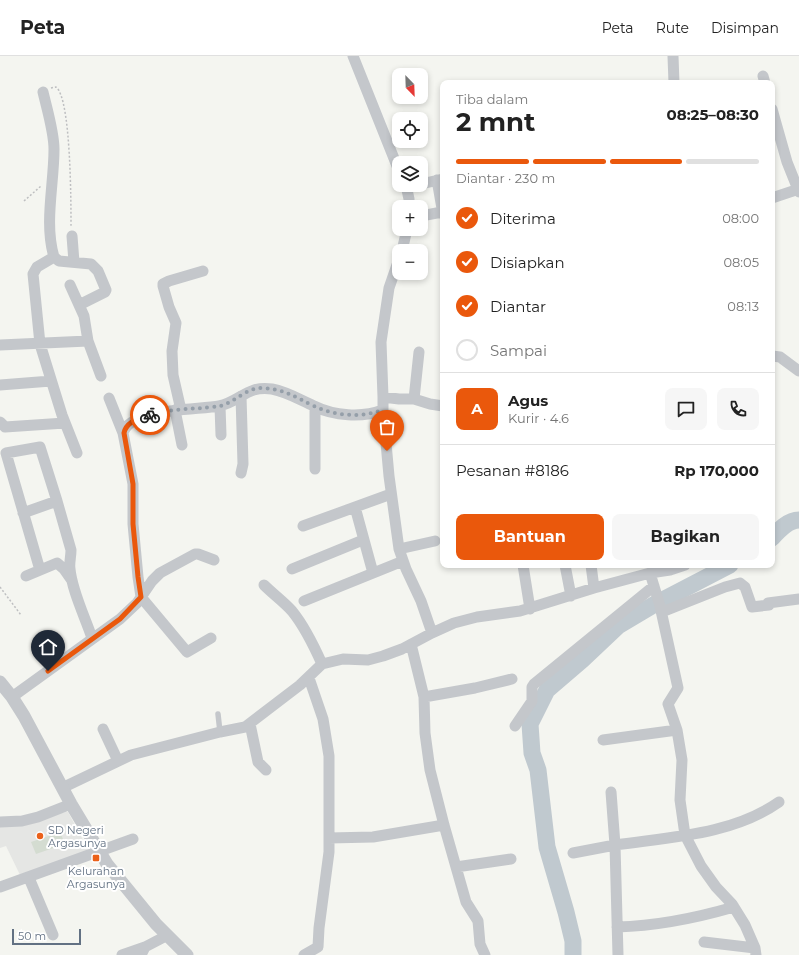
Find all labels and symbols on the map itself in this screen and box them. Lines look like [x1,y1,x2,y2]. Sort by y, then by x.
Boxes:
north arrow [392,68,428,104]
courier [130,395,170,435]
pin [370,410,404,451]
pin [31,630,65,671]
place label: SD Negeri Argasunya [48,823,106,850]
marker: SD Negeri Argasunya [35,831,45,841]
marker: Kelurahan Argasunya [91,853,101,863]
place label: Kelurahan Argasunya [67,864,125,891]
scale bar [12,927,81,946]

